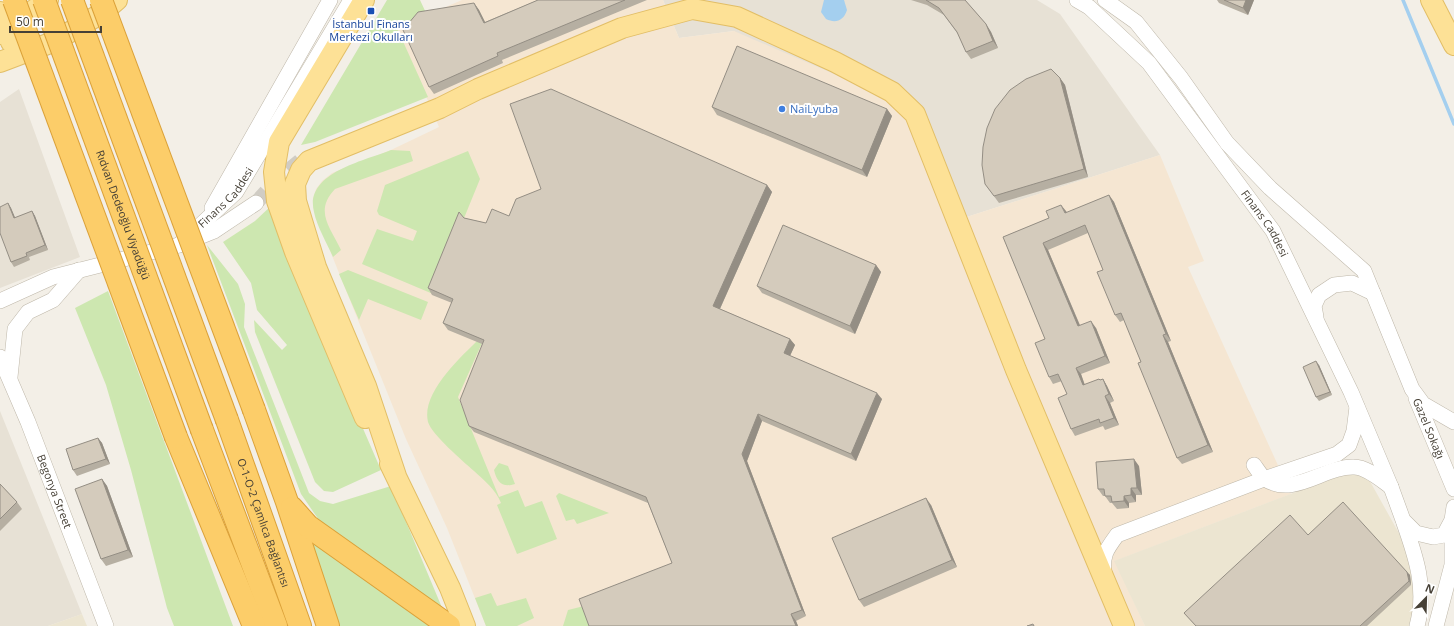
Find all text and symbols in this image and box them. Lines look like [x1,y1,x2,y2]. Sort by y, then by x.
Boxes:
marker: İstanbul Finans Merkezi Okulları [366,6,376,16]
scale bar [10,8,101,34]
text: 50 m [16,13,44,30]
place label: İstanbul Finans Merkezi Okulları [329,16,413,44]
place label: NaiLyuba [790,101,838,116]
marker: NaiLyuba [777,104,787,114]
street label: Rıdvan Dedeoğlu Viyadüğü [93,148,154,282]
street label: Finans Caddesi [194,164,256,231]
street label: Finans Caddesi [1238,187,1292,259]
street label: Gazel Sokağı [1410,396,1449,461]
street label: Begonya Street [34,452,76,530]
street label: O-1-O-2 Çamlıca Bağlantısı [234,456,294,589]
north arrow [1406,578,1446,618]
text: N [1423,580,1437,597]

